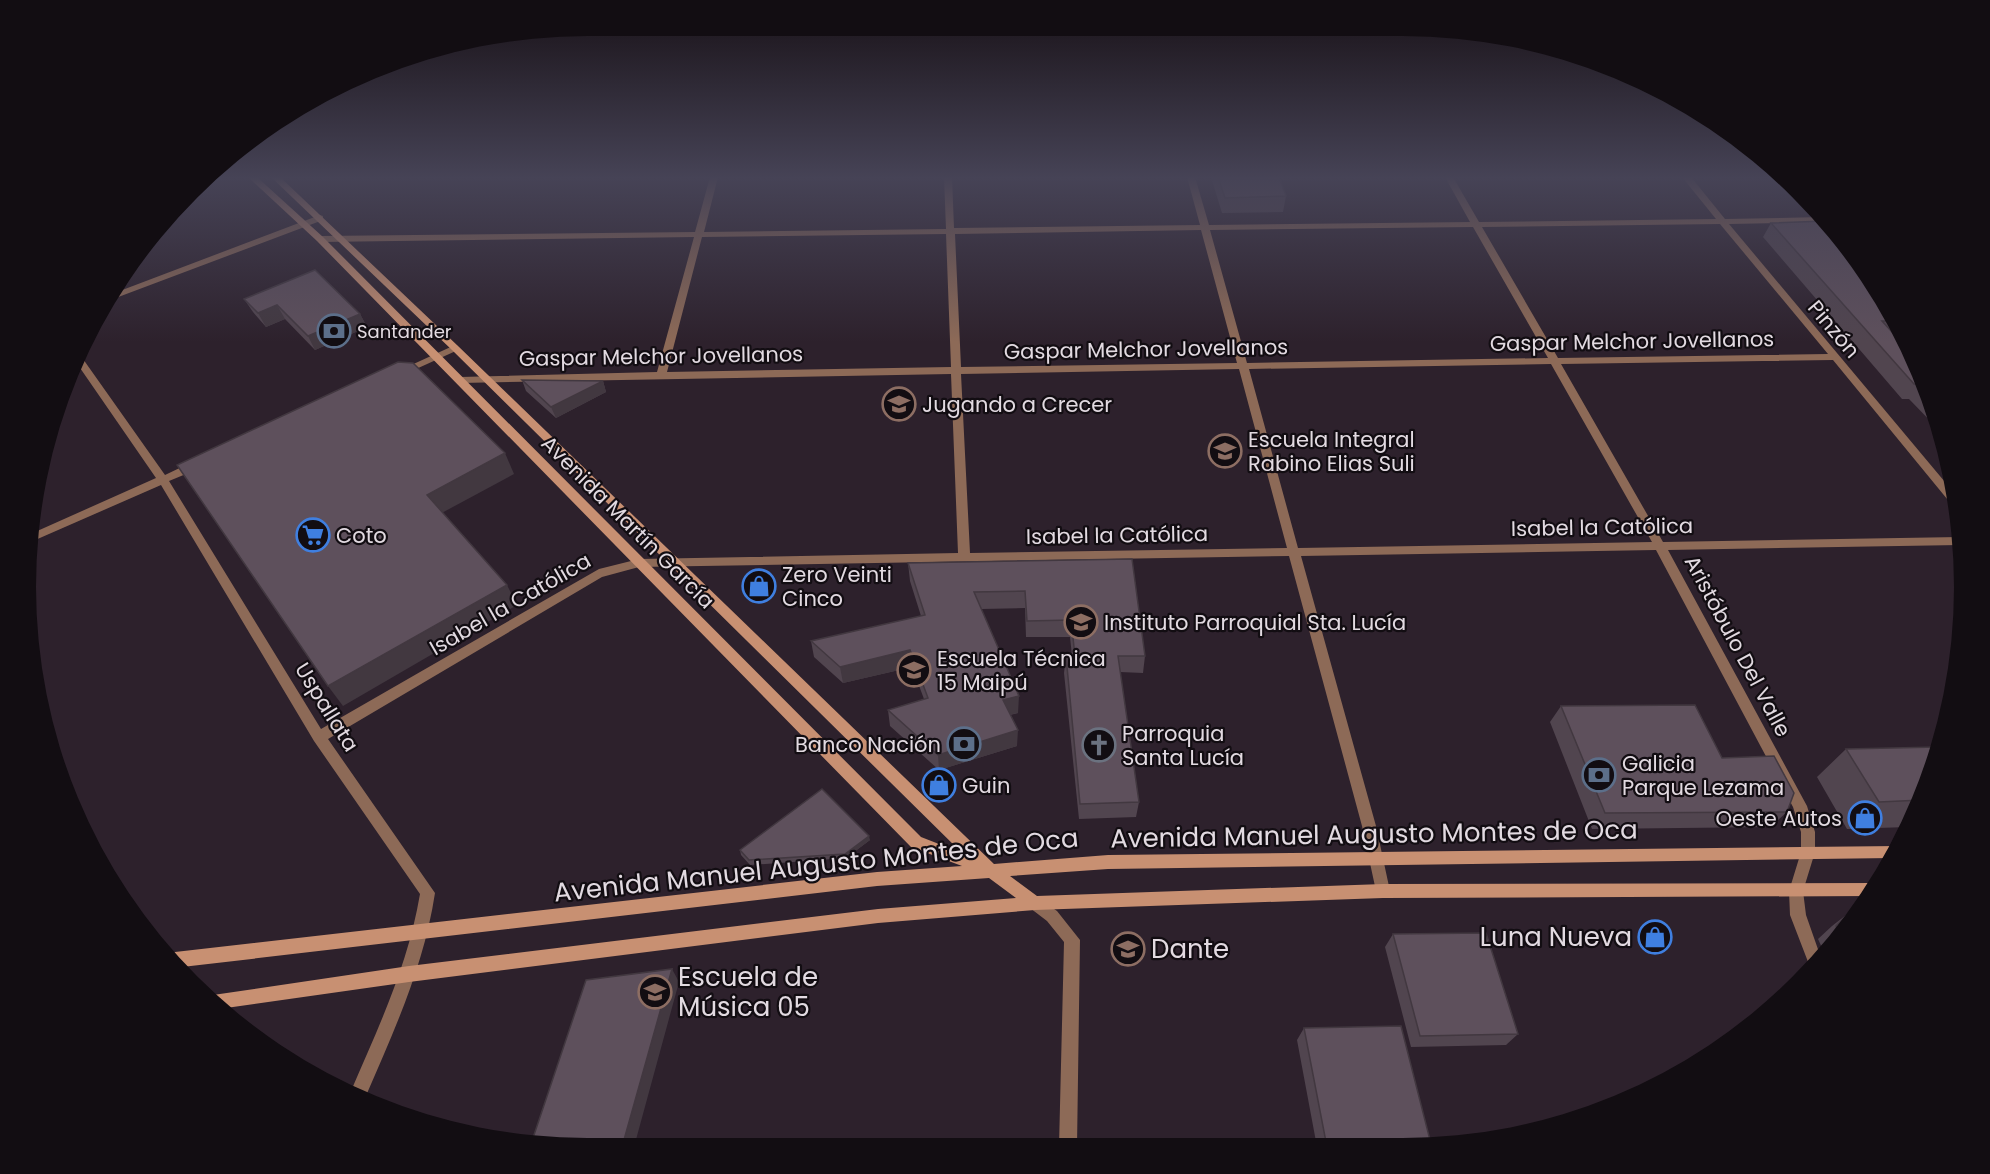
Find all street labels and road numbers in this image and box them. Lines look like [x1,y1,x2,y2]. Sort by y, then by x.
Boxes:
street label: Pinzón [1801,294,1867,364]
street label: Gaspar Melchor Jovellanos [1490,324,1774,358]
street label: Gaspar Melchor Jovellanos [1004,332,1288,366]
street label: Gaspar Melchor Jovellanos [519,339,803,373]
street label: Avenida Martín García [535,429,721,615]
street label: Isabel la Católica [1511,511,1693,543]
street label: Isabel la Católica [1026,519,1208,551]
street label: Isabel la Católica [424,546,596,662]
street label: Aristóbulo Del Valle [1678,550,1798,742]
street label: Uspallata [288,657,366,757]
street label: Avenida Manuel Augusto Montes de Oca [1110,811,1638,857]
street label: Avenida Manuel Augusto Montes de Oca [552,820,1080,910]

